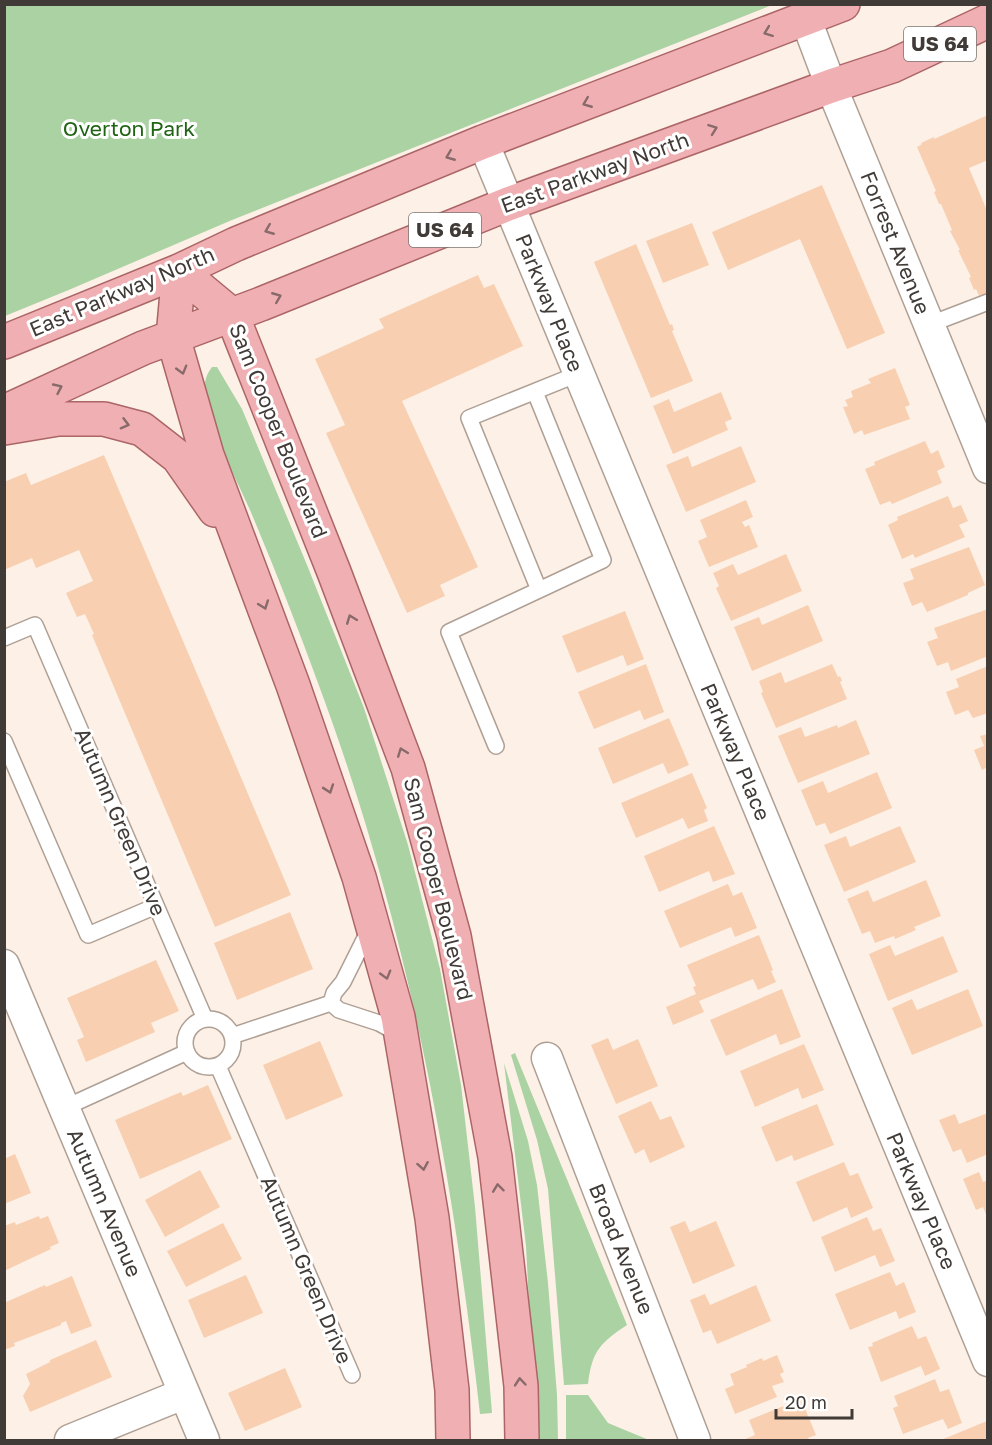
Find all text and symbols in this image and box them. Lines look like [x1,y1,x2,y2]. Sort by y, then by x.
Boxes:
one-way arrow [764,24,774,37]
road number: US 64 [904,27,976,61]
one-way arrow [582,95,593,108]
park label: Overton Park [63,115,195,141]
one-way arrow [707,124,718,136]
street label: East Parkway North [497,126,692,218]
one-way arrow [445,149,456,161]
street label: Forrest Avenue [855,167,936,318]
road number: US 64 [409,213,481,247]
one-way arrow [265,223,276,235]
street label: Parkway Place [510,230,589,375]
street label: East Parkway North [25,240,218,342]
one-way arrow [271,292,281,305]
street label: Sam Cooper Boulevard [224,320,334,542]
one-way arrow [175,364,187,374]
one-way arrow [51,383,62,395]
one-way arrow [119,417,129,429]
one-way arrow [256,599,269,610]
one-way arrow [346,614,359,625]
street label: Parkway Place [695,679,777,824]
street label: Autumn Green Drive [70,724,172,919]
one-way arrow [397,748,409,759]
street label: Sam Cooper Boulevard [399,775,479,1003]
one-way arrow [321,783,334,794]
one-way arrow [379,969,391,980]
street label: Autumn Avenue [62,1125,148,1281]
street label: Parkway Place [881,1128,963,1273]
one-way arrow [417,1162,429,1171]
street label: Autumn Green Drive [256,1172,358,1367]
street label: Broad Avenue [584,1179,660,1318]
one-way arrow [492,1184,505,1193]
one-way arrow [514,1378,527,1387]
scale bar [776,1382,852,1420]
text: 20 m [785,1391,827,1413]

